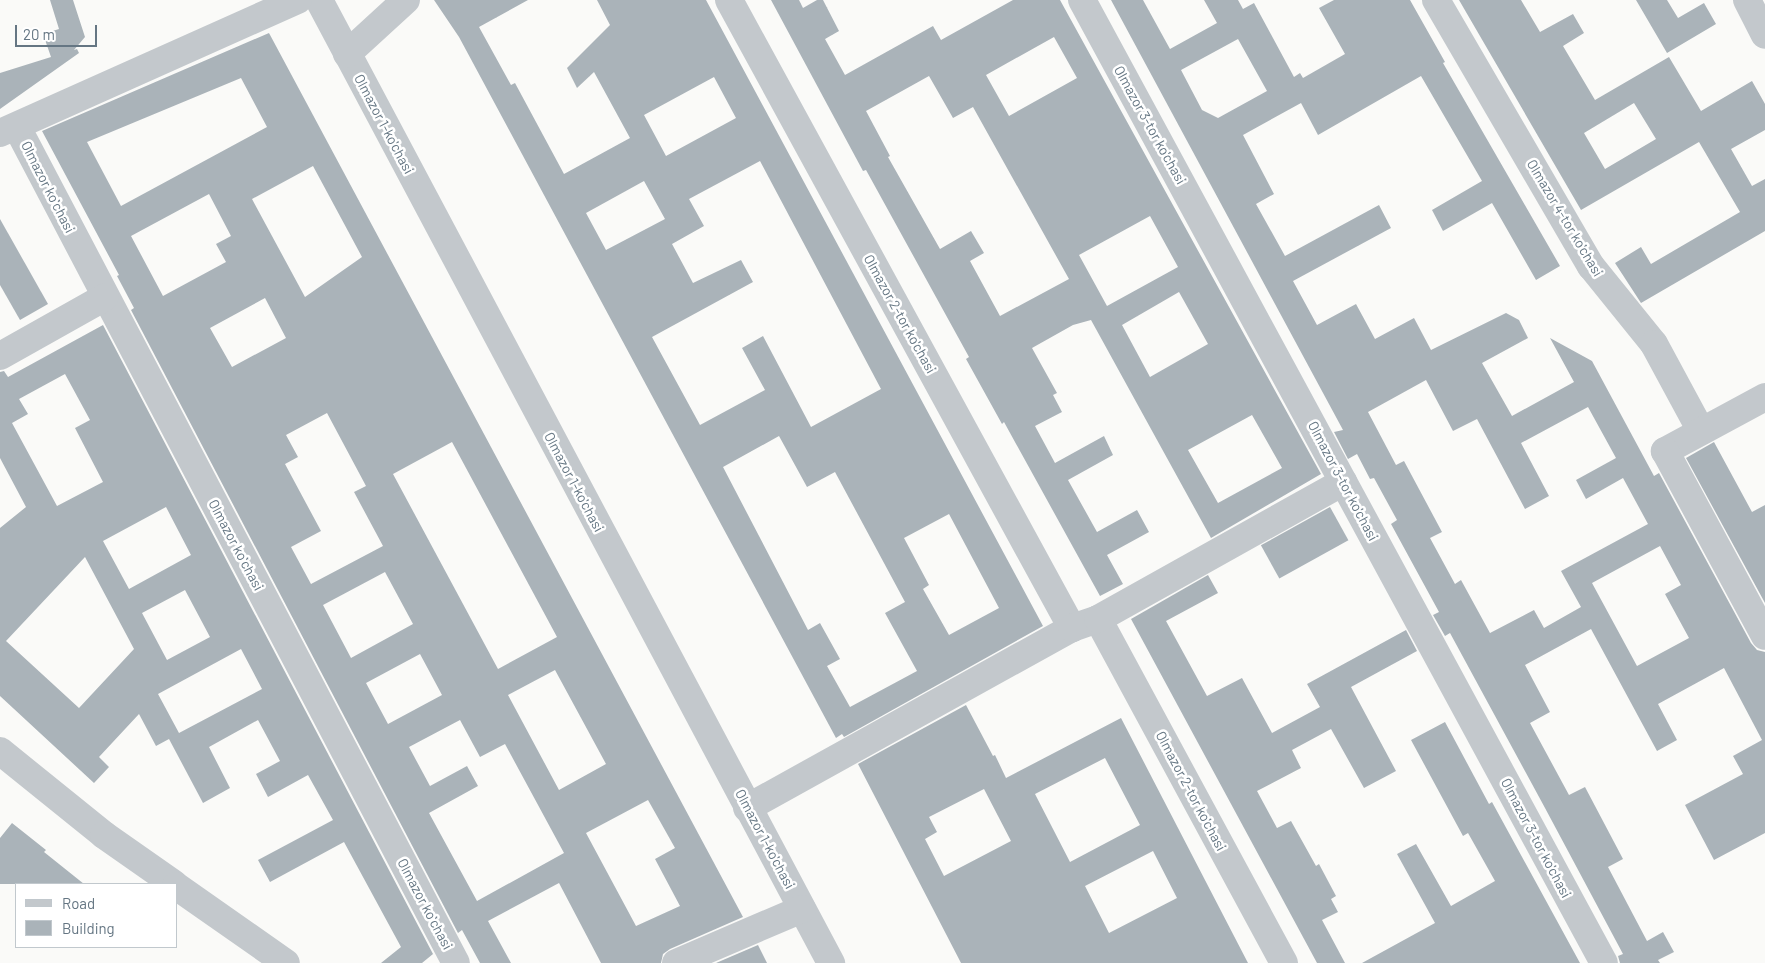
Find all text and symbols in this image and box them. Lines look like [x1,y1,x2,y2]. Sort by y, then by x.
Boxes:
scale bar [18,15,100,47]
text: 20 m [23,25,55,43]
street label: Olmazor 3-tor ko'chasi [1110,63,1190,187]
street label: Olmazor 1-ko'chasi [351,71,417,177]
street label: Olmazor koʻchasi [18,138,78,236]
street label: Olmazor 4-tor ko'chasi [1523,156,1607,280]
street label: Olmazor 2-tor ko'chasi [860,252,940,376]
street label: Olmazor 3-tor ko'chasi [1304,418,1382,544]
street label: Olmazor 1-ko'chasi [541,429,607,535]
street label: Olmazor koʻchasi [205,496,267,594]
street label: Olmazor 2-tor ko'chasi [1152,728,1230,854]
street label: Olmazor 3-tor ko'chasi [1497,775,1575,901]
street label: Olmazor 1-ko'chasi [732,786,798,892]
street label: Olmazor koʻchasi [394,855,456,953]
legend [15,883,178,948]
text: Road [62,894,95,912]
text: Building [62,919,115,937]

